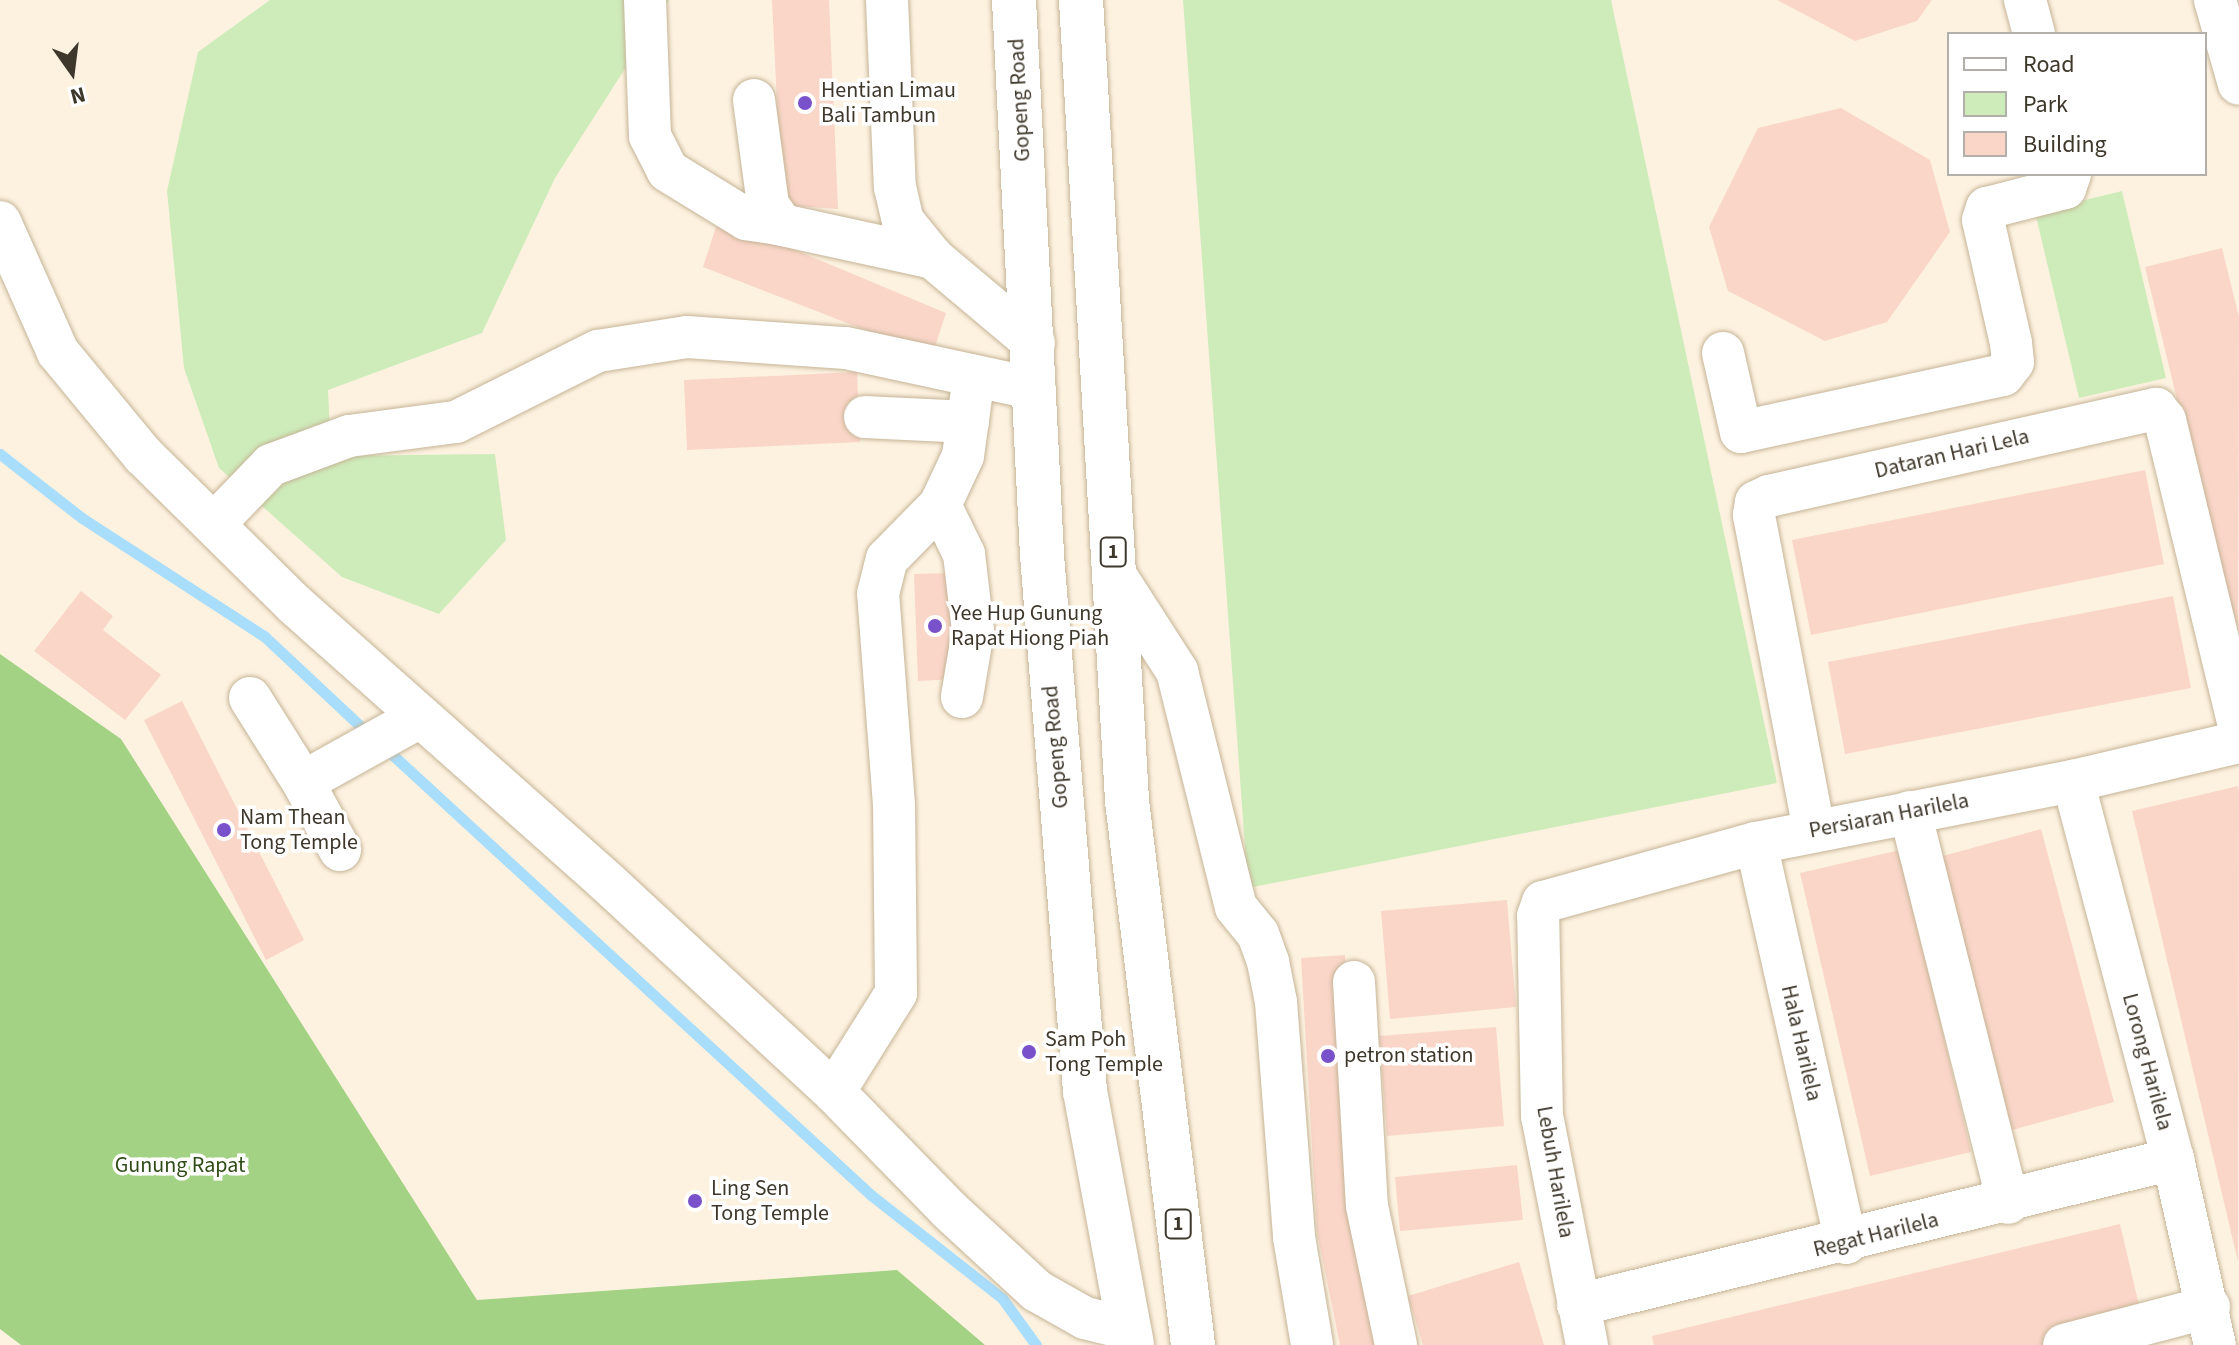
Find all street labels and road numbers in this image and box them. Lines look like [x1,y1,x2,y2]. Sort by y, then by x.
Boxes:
street label: Gopeng Road [1004,38,1036,162]
street label: Dataran Hari Lela [1872,423,2032,485]
road number: 1 [1099,536,1127,568]
street label: Gopeng Road [1037,684,1075,810]
street label: Persiaran Harilela [1807,788,1971,844]
street label: Hala Harilela [1775,982,1827,1104]
street label: Lorong Harilela [2116,991,2178,1133]
street label: Lebuh Harilela [1530,1104,1580,1240]
street label: Regat Harilela [1811,1207,1941,1263]
road number: 1 [1164,1208,1192,1240]

